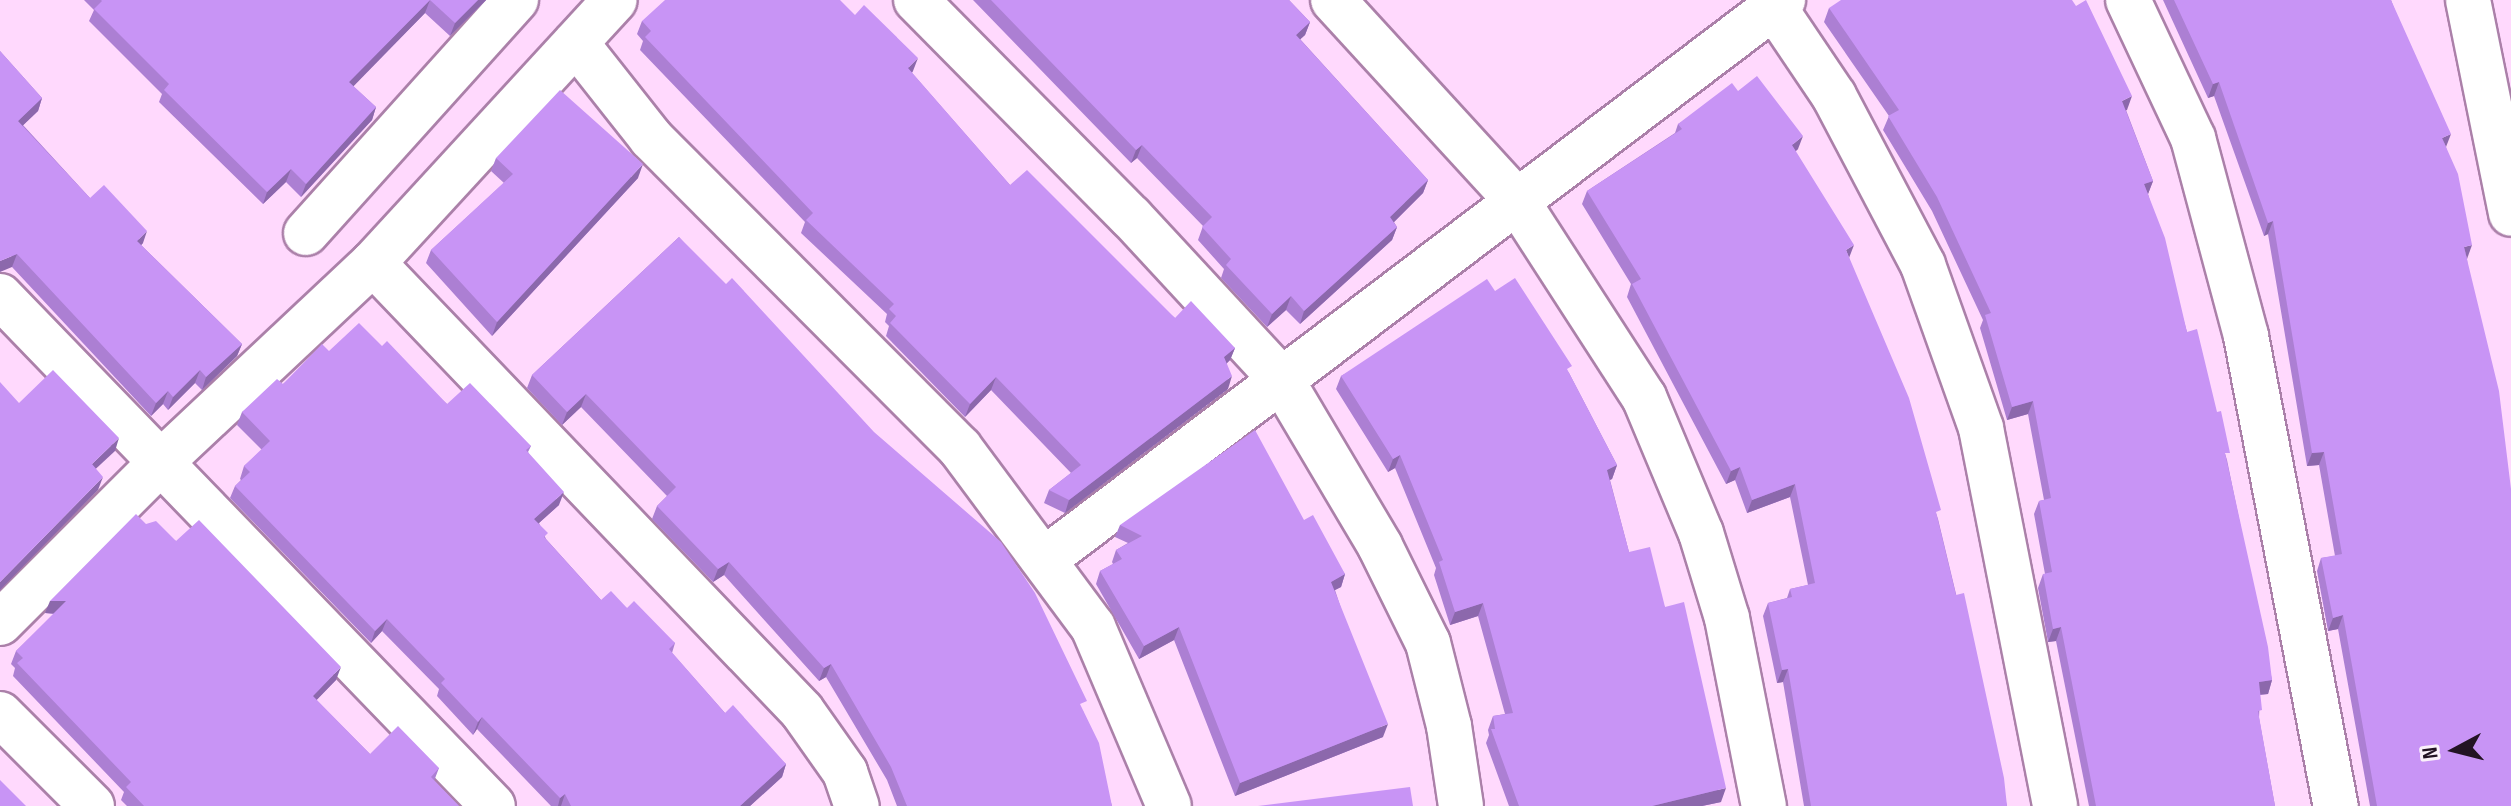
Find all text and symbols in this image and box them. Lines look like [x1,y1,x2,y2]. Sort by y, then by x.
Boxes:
north arrow [2415,710,2495,790]
text: N [2417,746,2445,760]

